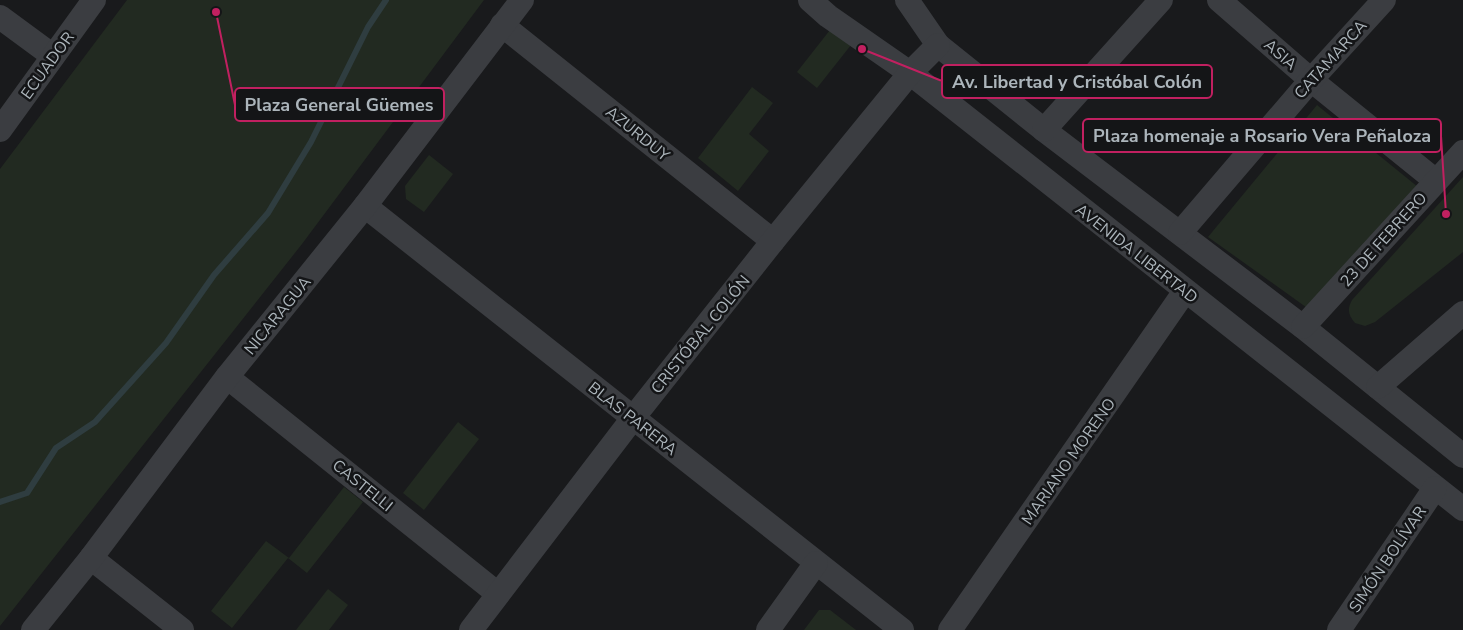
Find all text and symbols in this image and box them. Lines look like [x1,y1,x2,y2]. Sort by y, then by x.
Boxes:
street label: CATAMARCA [1289,15,1372,104]
street label: ECUADOR [16,27,80,104]
street label: ASIA [1259,34,1302,75]
callout: Av. Libertad y Cristóbal Colón [942,65,1212,98]
text: Av. Libertad y Cristóbal Colón [952,70,1202,94]
callout: Plaza General Güemes [235,88,444,121]
text: Plaza General Güemes [245,93,434,117]
street label: AZURDUY [601,101,674,167]
callout: Plaza homenaje a Rosario Vera Peñaloza [1083,119,1441,152]
text: Plaza homenaje a Rosario Vera Peñaloza [1093,124,1431,148]
street label: 23 DE FEBRERO [1335,188,1432,292]
street label: AVENIDA LIBERTAD [1071,199,1202,309]
street label: CRISTÓBAL COLÓN [646,271,755,398]
street label: NICARAGUA [239,272,316,359]
street label: BLAS PARERA [583,377,682,461]
street label: MARIANO MORENO [1017,394,1121,529]
street label: CASTELLI [327,455,397,517]
street label: SIMÓN BOLÍVAR [1344,502,1432,617]

